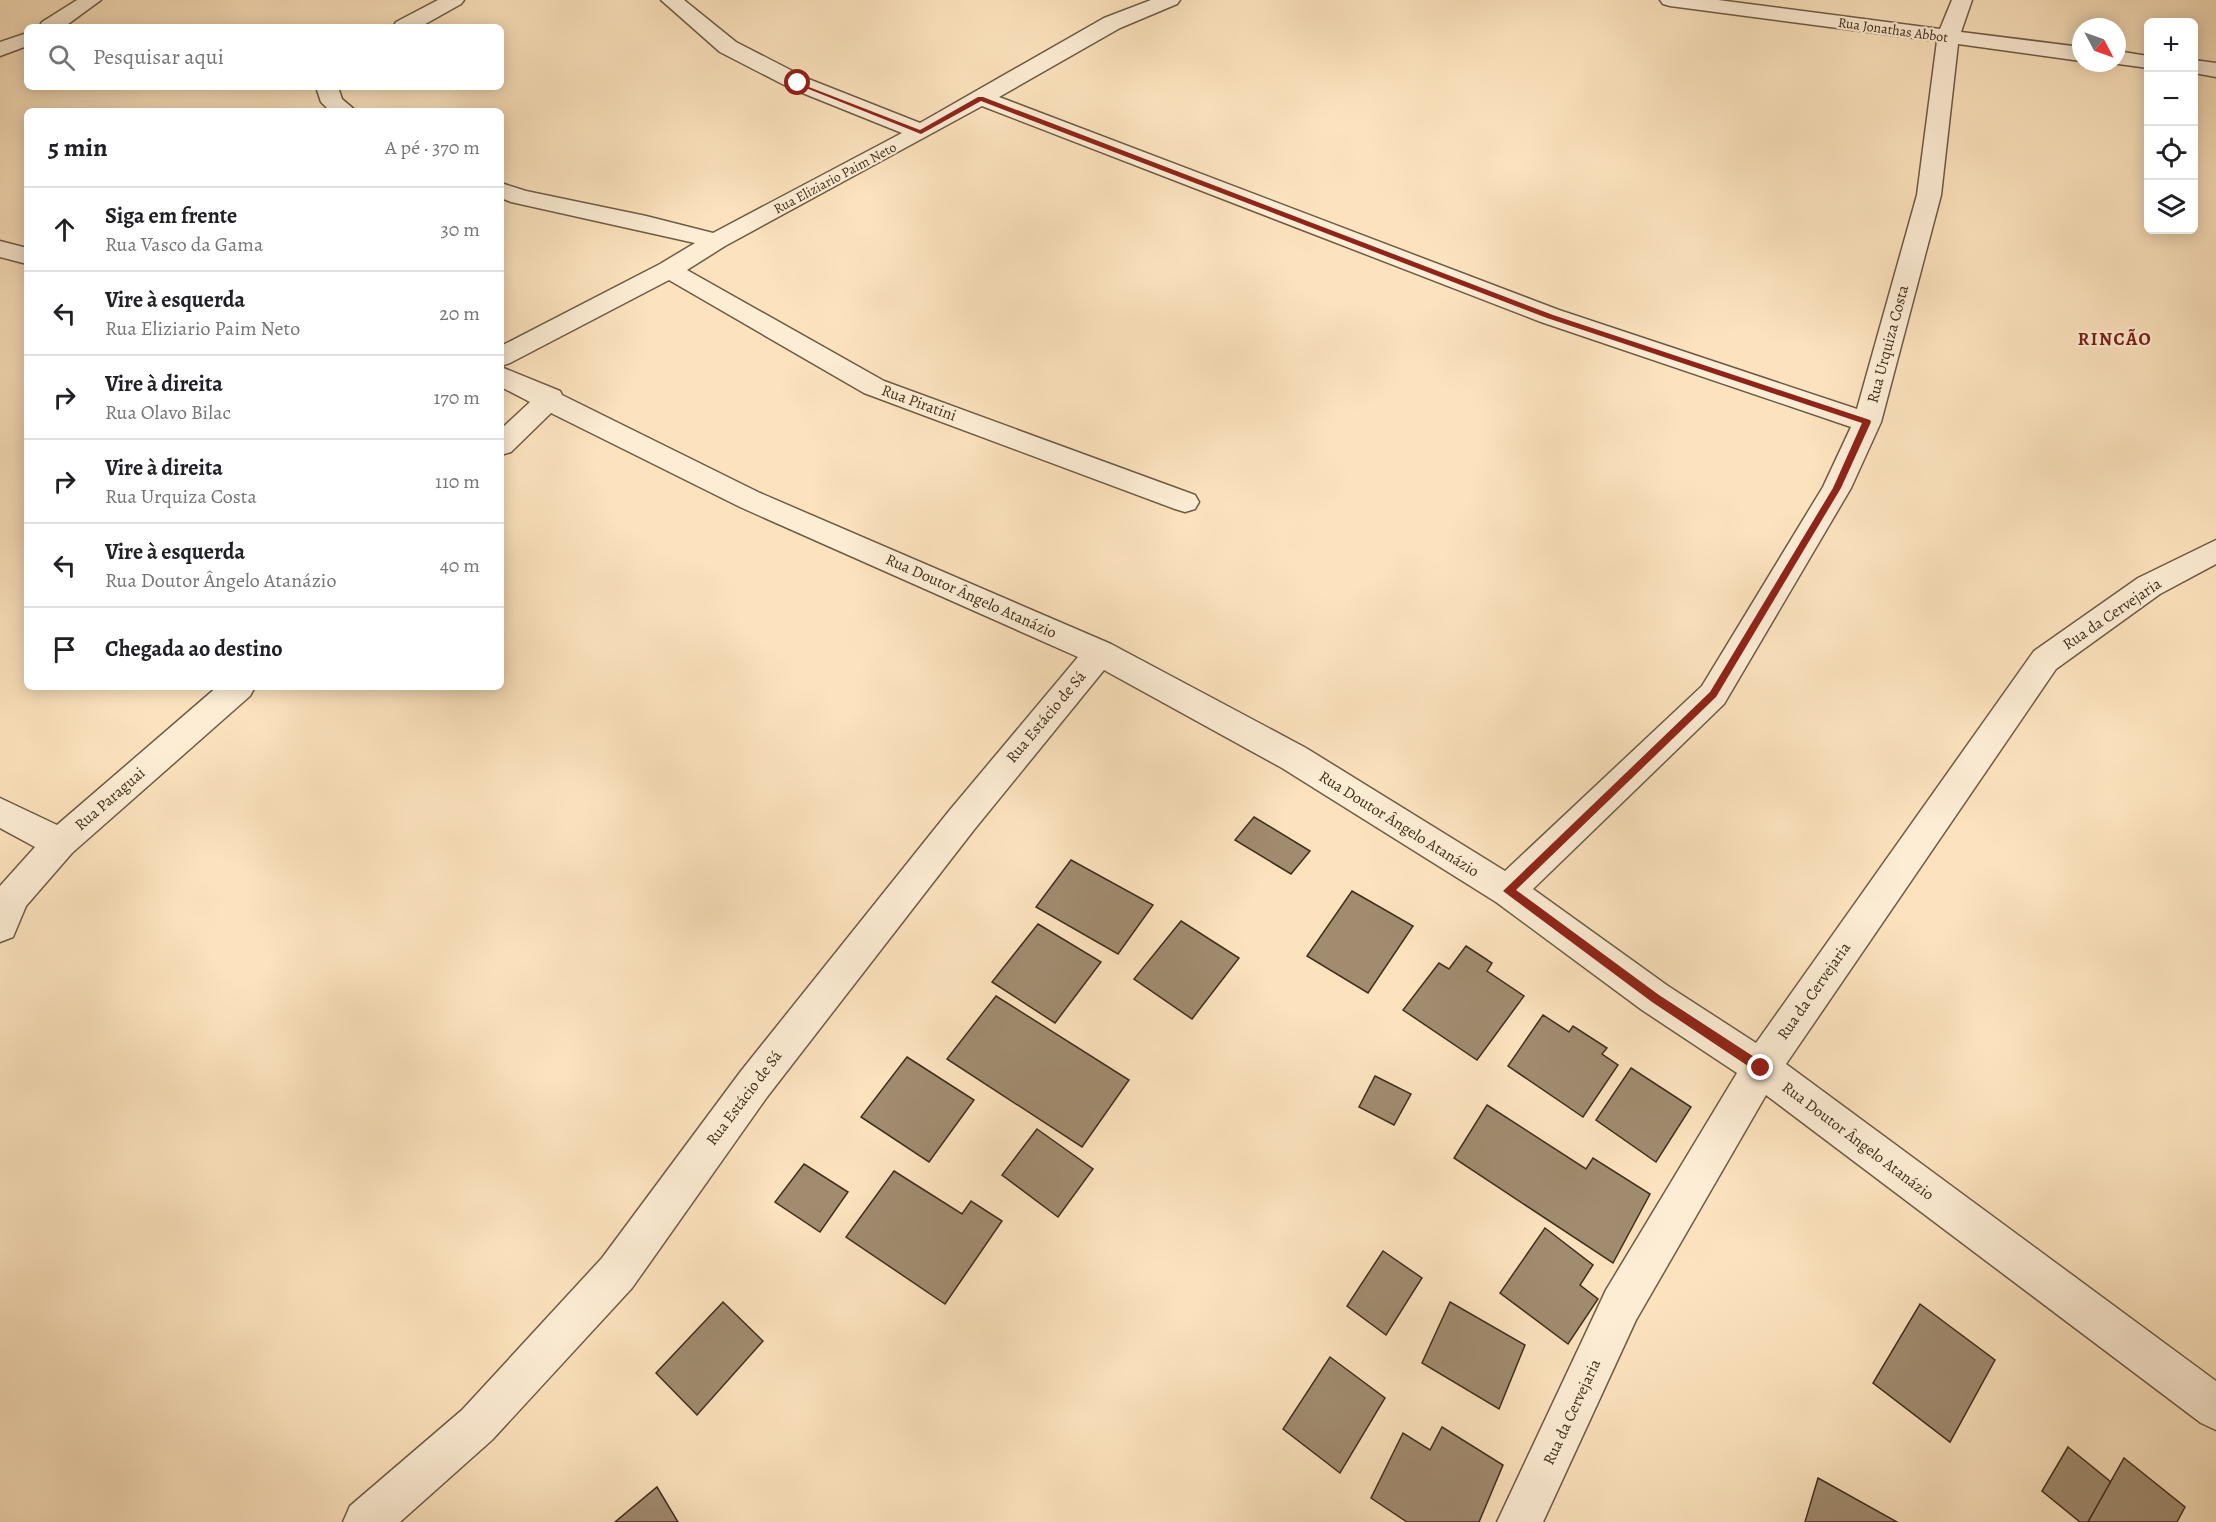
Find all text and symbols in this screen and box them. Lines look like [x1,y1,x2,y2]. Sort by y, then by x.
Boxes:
street label: Rua Jonathas Abbot [1837,13,1950,47]
north arrow [2072,18,2126,72]
map controls [2144,18,2198,234]
button: + [2144,18,2198,72]
search box [24,24,504,90]
icon: search [45,41,78,74]
text: Pesquisar aqui [93,42,224,72]
route start [784,69,810,95]
button: − [2144,72,2198,126]
button: locate [2144,126,2198,180]
text: 5 min [48,130,108,165]
text: A pé · 370 m [385,134,480,161]
street label: Rua Eliziario Paim Neto [770,138,900,218]
button: layers [2144,180,2198,234]
text: Siga em frente [105,201,237,231]
icon: ahead [48,213,81,246]
text: 30 m [440,216,480,243]
text: Rua Vasco da Gama [105,231,263,258]
street label: Rua Urquiza Costa [1862,282,1914,405]
text: Vire à esquerda [105,285,245,315]
icon: left [48,297,81,330]
text: 20 m [439,300,480,327]
text: Rua Eliziario Paim Neto [105,315,300,342]
district label: RINCÃO [2078,327,2152,351]
text: Vire à direita [105,369,223,399]
street label: Rua Piratini [878,379,960,427]
icon: right [48,381,81,414]
text: 170 m [434,384,480,411]
text: Rua Olavo Bilac [105,399,231,426]
text: Vire à direita [105,453,223,483]
icon: right [48,465,81,498]
text: 110 m [435,468,480,495]
text: Rua Urquiza Costa [105,483,257,510]
text: Vire à esquerda [105,537,245,567]
street label: Rua Doutor Ângelo Atanázio [882,548,1060,644]
icon: left [48,549,81,582]
text: 40 m [440,552,480,579]
text: Rua Doutor Ângelo Atanázio [105,567,336,594]
street label: Rua da Cervejaria [2058,573,2166,655]
icon: arrive [48,633,81,666]
text: Chegada ao destino [105,634,283,664]
street label: Rua Estácio de Sá [1001,666,1091,768]
street label: Rua Paraguai [70,762,150,836]
street label: Rua Doutor Ângelo Atanázio [1315,766,1483,882]
street label: Rua da Cervejaria [1772,937,1856,1044]
street label: Rua Estácio de Sá [701,1045,787,1150]
route end [1747,1054,1773,1080]
street label: Rua Doutor Ângelo Atanázio [1777,1077,1939,1206]
street label: Rua da Cervejaria [1538,1355,1606,1469]

